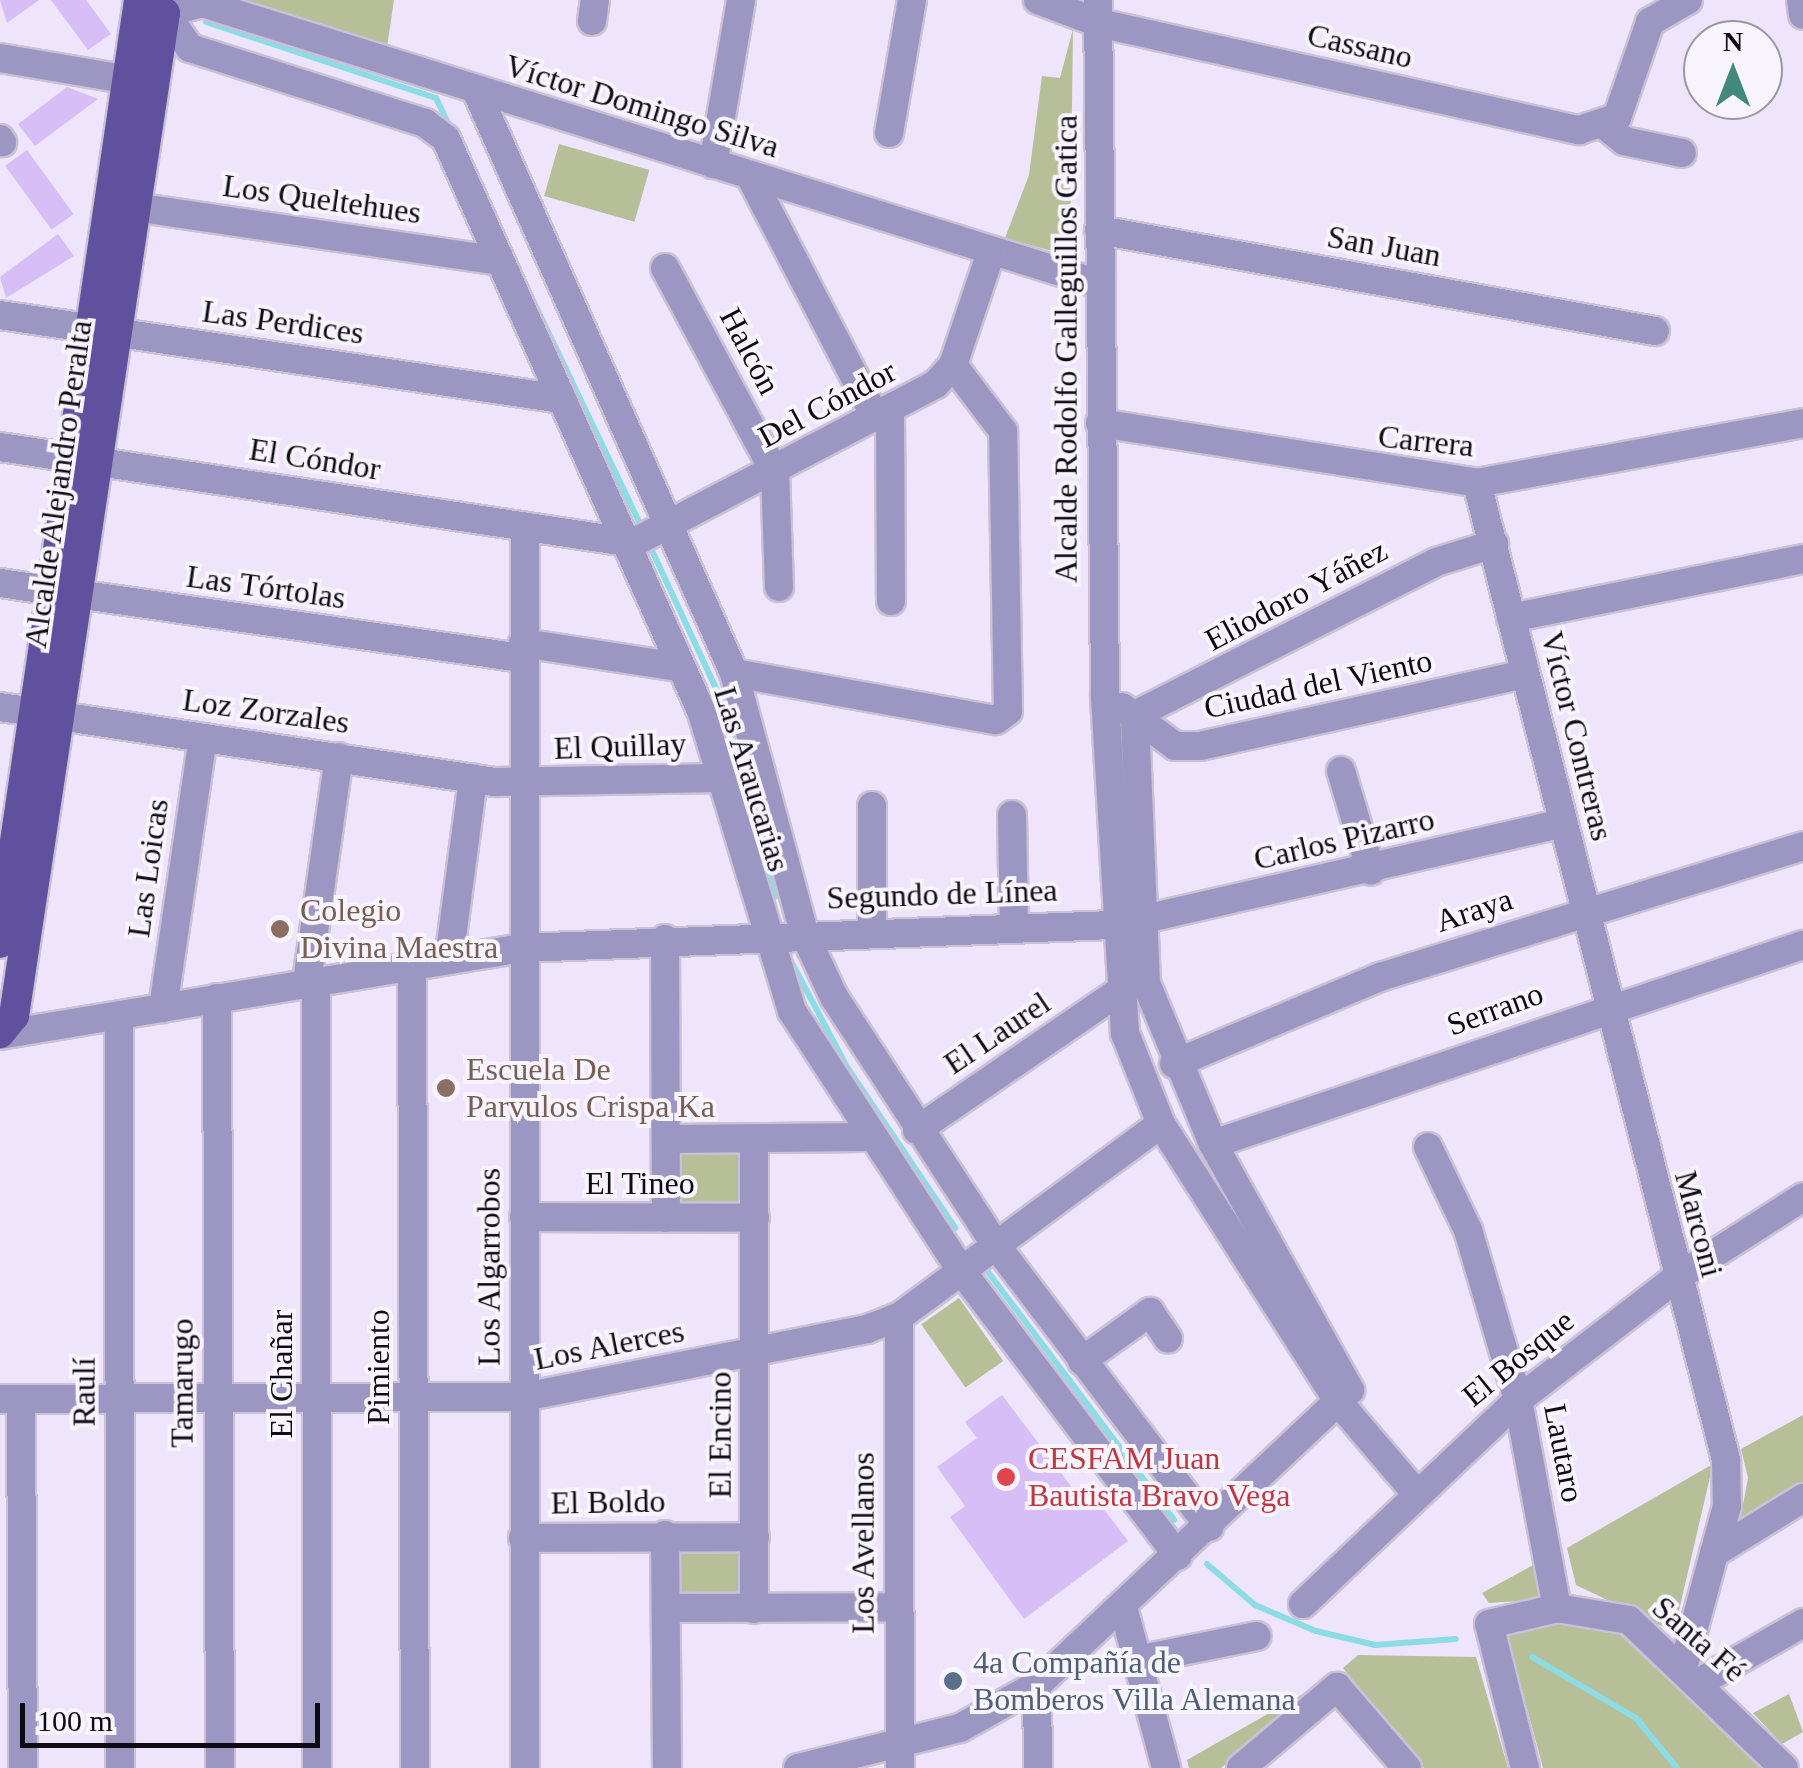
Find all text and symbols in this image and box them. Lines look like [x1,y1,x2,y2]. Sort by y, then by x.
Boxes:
street label: Cassano [1304,15,1416,77]
north arrow [1683,20,1783,120]
text: N [1723,26,1743,57]
street label: Víctor Domingo Silva [500,46,784,166]
street label: Alcalde Rodolfo Galleguillos Gatica [1047,115,1085,583]
street label: Los Queltehues [220,166,424,232]
street label: San Juan [1324,217,1444,275]
street label: Las Perdices [200,292,366,352]
street label: Halcón [711,301,789,401]
street label: Alcalde Alejandro Peralta [16,317,100,651]
street label: Del Cóndor [752,352,902,456]
street label: Carrera [1376,417,1476,465]
street label: El Cóndor [247,430,383,488]
street label: Eliodoro Yáñez [1198,531,1394,659]
street label: Las Tórtolas [184,557,348,617]
street label: Víctor Contreras [1532,627,1622,845]
street label: Ciudad del Viento [1200,641,1436,727]
street label: Loz Zorzales [180,680,352,742]
street label: Las Araucarias [705,681,799,877]
street label: El Quillay [553,725,687,767]
street label: Las Loicas [119,796,177,940]
street label: Carlos Pizarro [1250,800,1438,878]
street label: Segundo de Línea [826,871,1058,917]
street label: Araya [1431,880,1517,940]
place label: Colegio Divina Maestra [300,892,498,967]
marker: Colegio Divina Maestra [269,918,291,940]
street label: Serrano [1442,974,1548,1044]
street label: El Laurel [937,984,1057,1082]
place label: Escuela De Parvulos Crispa Ka [466,1051,715,1126]
marker: Escuela De Parvulos Crispa Ka [435,1077,457,1099]
street label: El Tineo [585,1164,695,1202]
street label: Los Algarrobos [470,1167,508,1367]
street label: Marconi [1666,1167,1732,1281]
street label: El Bosque [1454,1301,1582,1415]
street label: Pimiento [359,1309,397,1425]
street label: El Chañar [262,1310,300,1438]
street label: Los Alerces [530,1311,688,1379]
street label: Tamarugo [163,1318,201,1448]
street label: Raulí [65,1357,103,1427]
street label: El Encino [701,1371,739,1499]
street label: Lautaro [1536,1401,1592,1505]
place label: CESFAM Juan Bautista Bravo Vega [1028,1440,1291,1515]
street label: Los Avellanos [844,1451,882,1635]
marker: CESFAM Juan Bautista Bravo Vega [993,1464,1019,1490]
street label: El Boldo [550,1482,666,1522]
street label: Santa Fé [1644,1588,1754,1690]
place label: 4a Compañía de Bomberos Villa Alemana [973,1644,1298,1719]
marker: 4a Compañía de Bomberos Villa Alemana [942,1670,964,1692]
scale bar [25,1683,325,1745]
text: 100 m [37,1704,113,1737]

